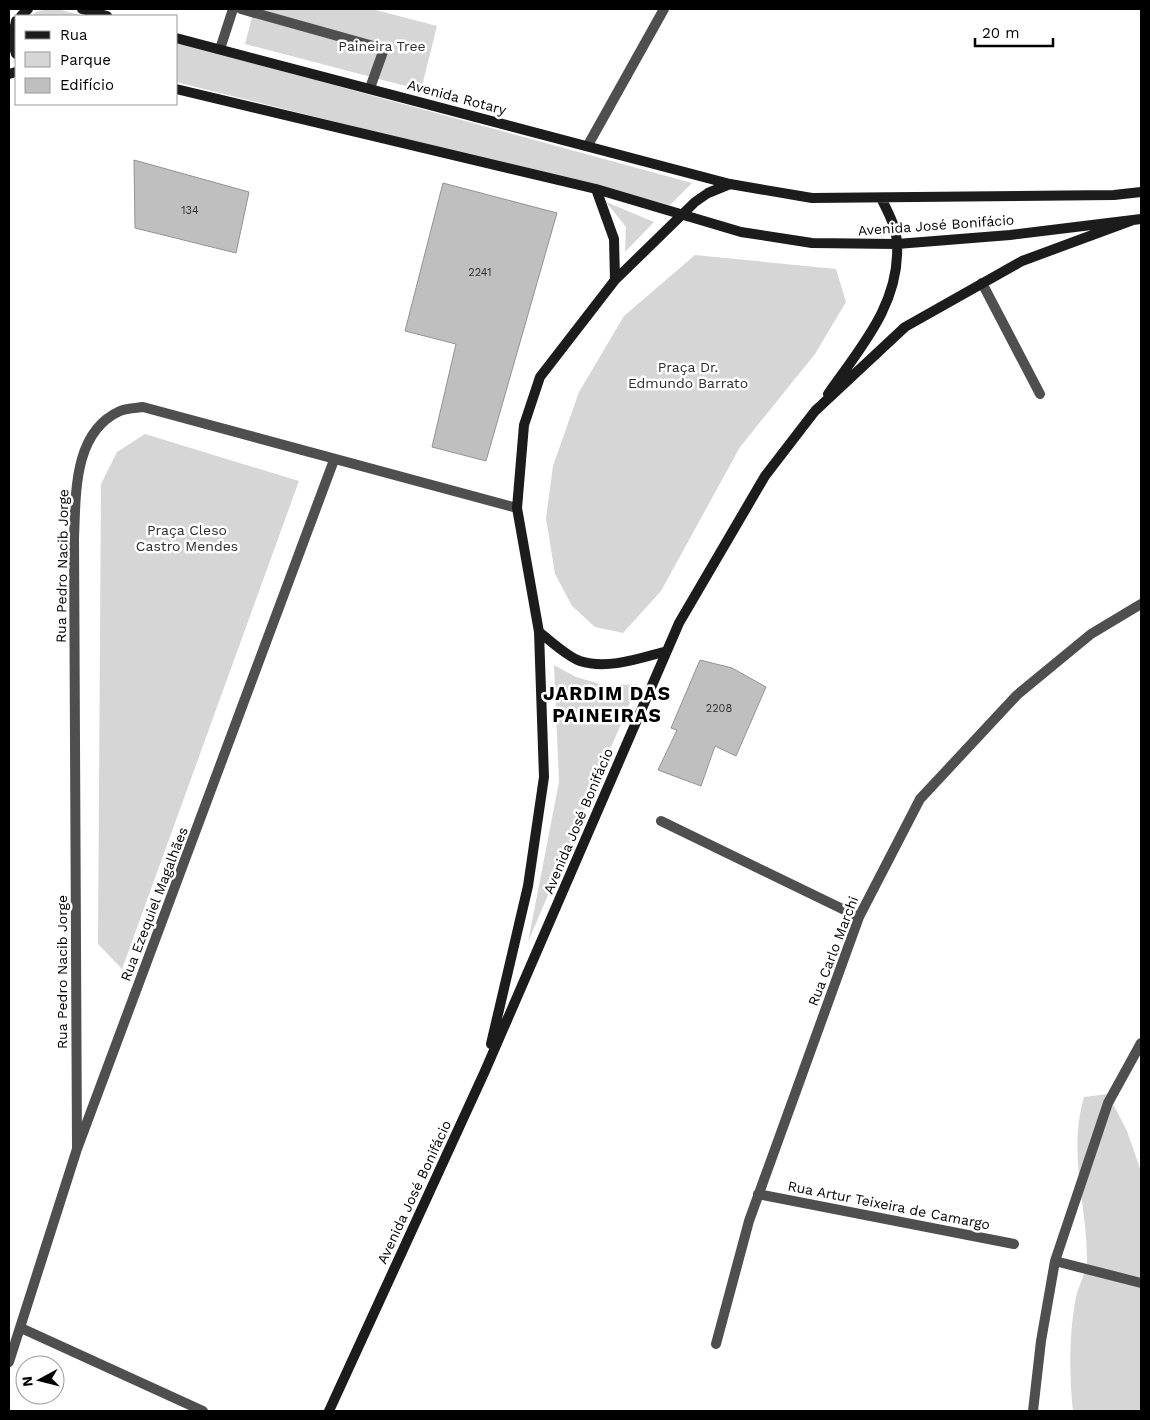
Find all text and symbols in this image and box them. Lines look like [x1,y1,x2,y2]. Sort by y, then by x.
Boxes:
legend [15,15,178,105]
scale bar [975,15,1052,47]
text: 20 m [982,24,1020,42]
text: Rua [60,26,88,44]
park label: Paineira Tree [338,38,426,54]
text: Parque [60,51,111,69]
text: Edifício [60,76,114,94]
street label: Avenida Rotary [406,76,509,118]
house number: 134 [181,204,199,217]
street label: Avenida José Bonifácio [857,212,1015,238]
house number: 2241 [468,266,492,279]
park label: Praça Dr. Edmundo Barrato [628,359,748,391]
street label: Rua Pedro Nacib Jorge [53,489,71,643]
park label: Praça Cleso Castro Mendes [136,522,238,554]
district label: JARDIM DAS PAINEIRAS [543,682,671,727]
house number: 2208 [706,702,732,715]
street label: Avenida José Bonifácio [540,746,616,896]
street label: Rua Ezequiel Magalhães [117,825,191,983]
street label: Rua Carlo Marchi [805,894,861,1008]
street label: Rua Pedro Nacib Jorge [54,895,70,1049]
street label: Avenida José Bonifácio [374,1118,454,1266]
street label: Rua Artur Teixeira de Camargo [787,1178,991,1232]
north arrow [15,1355,65,1405]
text: N [19,1375,36,1388]

